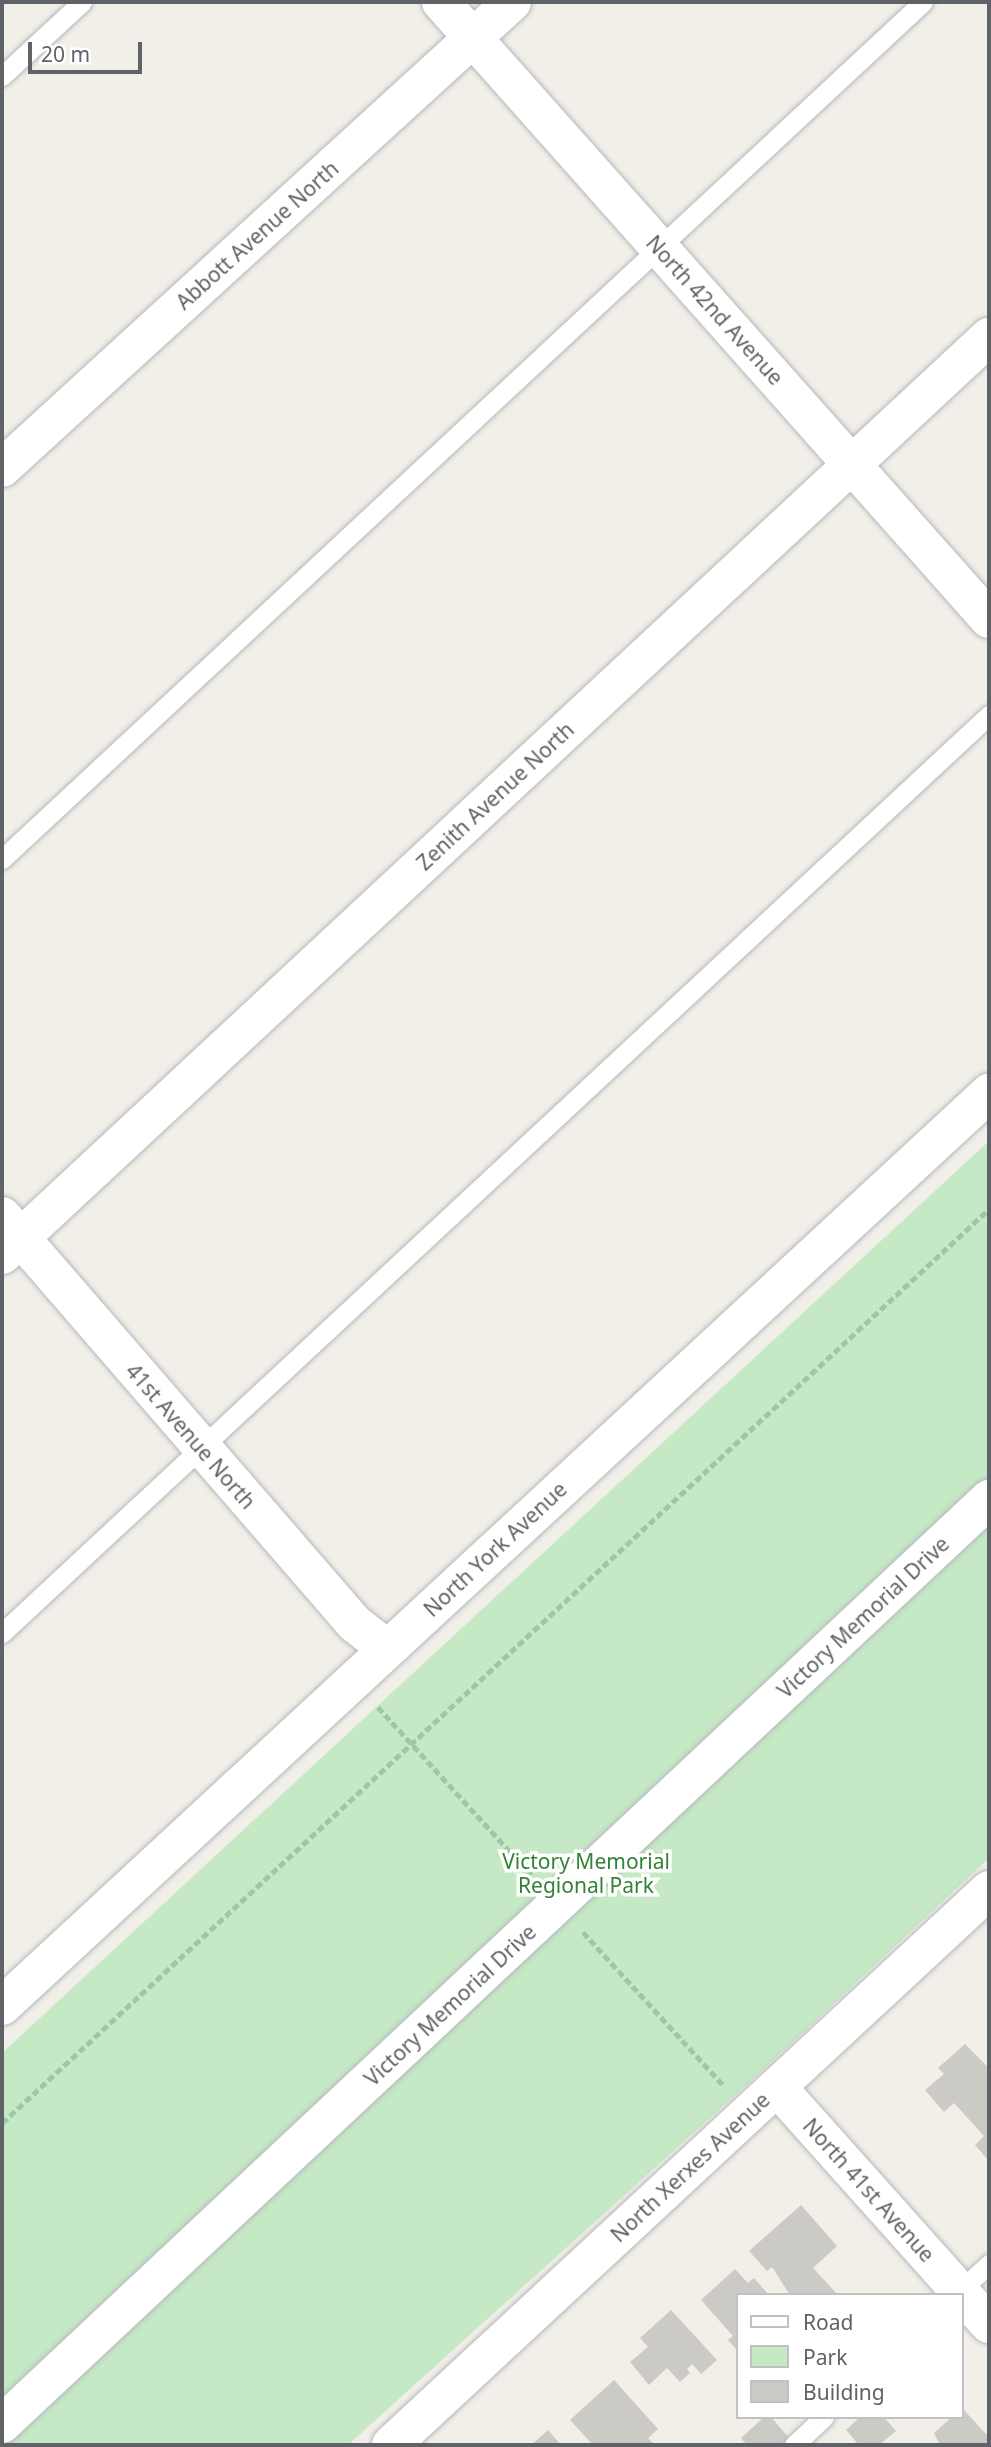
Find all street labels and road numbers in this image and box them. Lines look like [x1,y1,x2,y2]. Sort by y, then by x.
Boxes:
street label: Abbott Avenue North [171,155,343,315]
street label: North 42nd Avenue [641,230,789,390]
street label: Zenith Avenue North [411,717,579,875]
street label: 41st Avenue North [121,1358,261,1514]
street label: North York Avenue [418,1476,572,1622]
street label: Victory Memorial Drive [772,1531,954,1703]
street label: Victory Memorial Drive [359,1919,541,2091]
street label: North Xerxes Avenue [605,2087,775,2247]
street label: North 41st Avenue [798,2113,940,2267]

